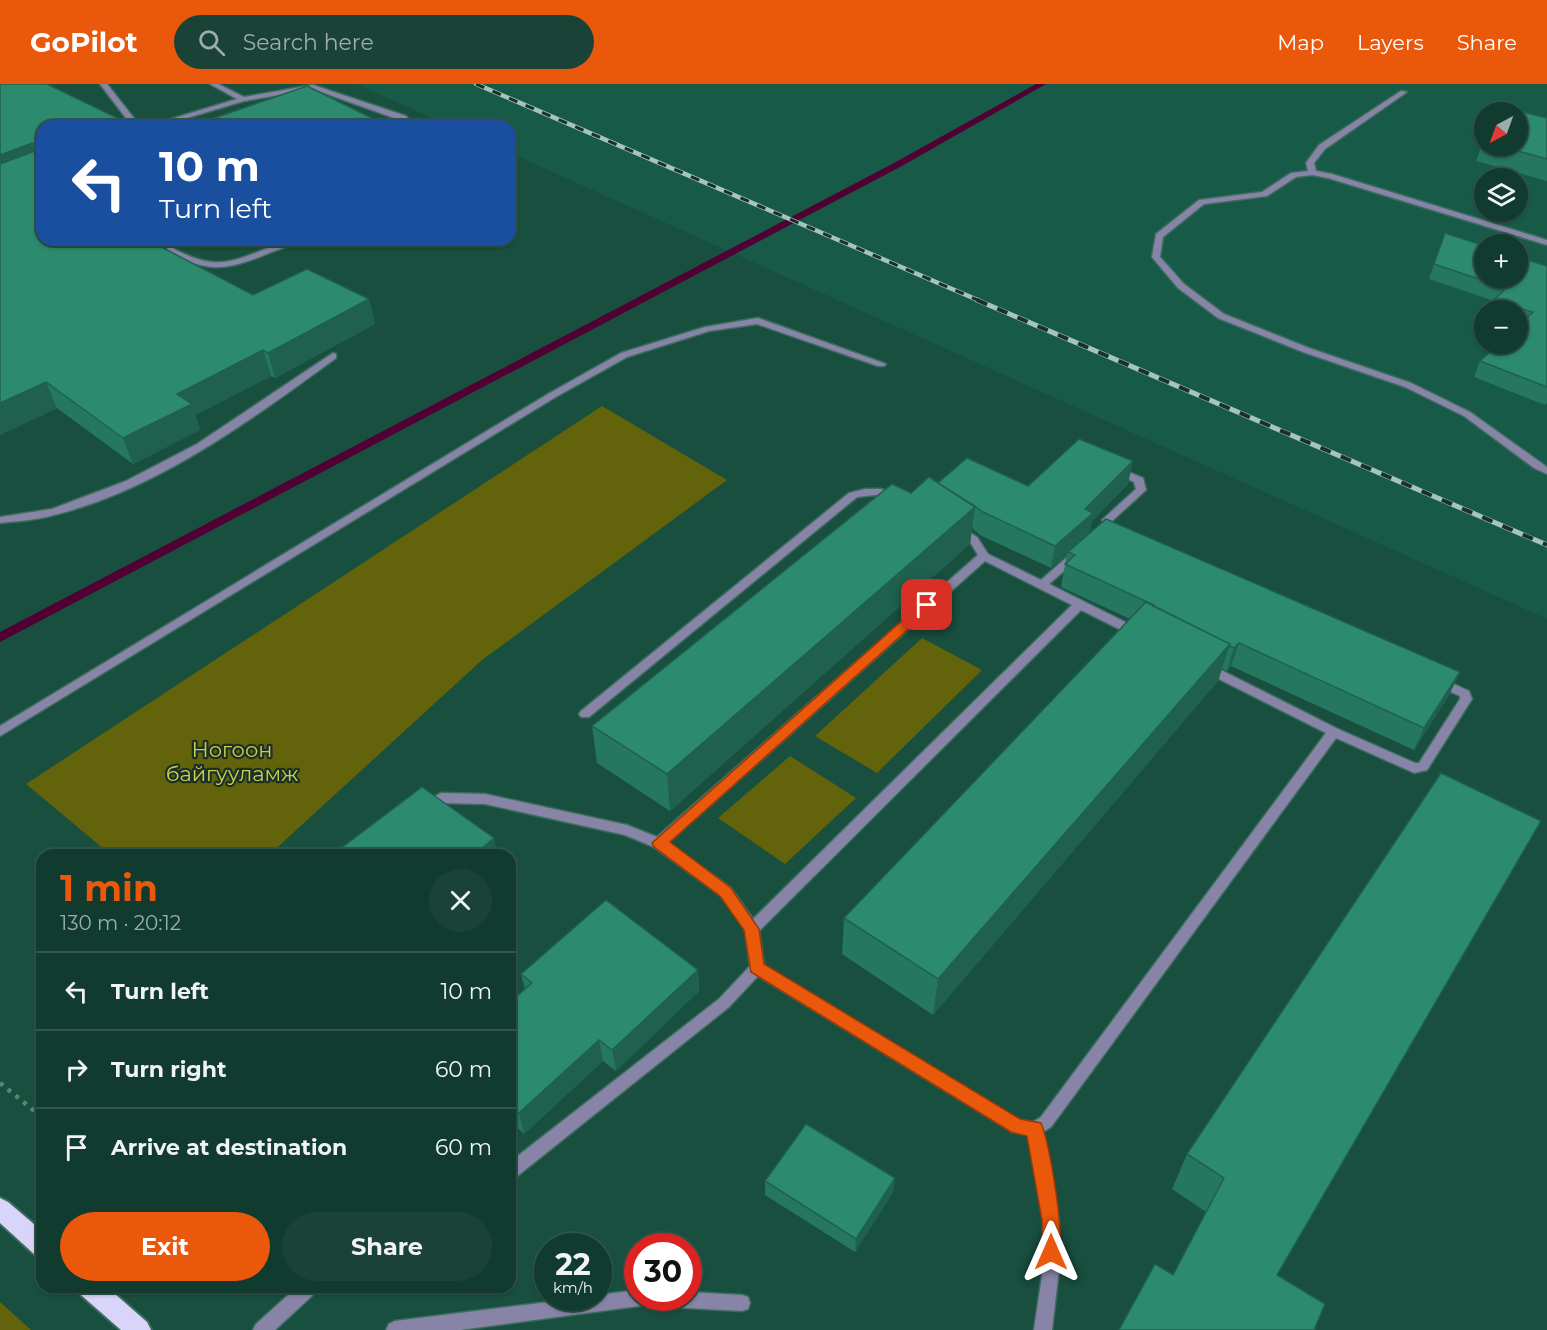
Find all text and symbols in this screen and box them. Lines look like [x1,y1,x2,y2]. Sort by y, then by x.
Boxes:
search box [174,15,594,69]
text: GoPilot [30,25,138,59]
icon: search [195,26,228,59]
text: Search here [243,29,374,56]
text: Map [1277,30,1324,55]
text: Layers [1357,30,1424,55]
text: Share [1457,30,1517,55]
north arrow [1474,102,1528,156]
map controls [1474,102,1528,354]
text: 10 m [159,140,260,192]
icon: left [60,144,138,222]
button: layers [1474,168,1528,222]
text: Turn left [159,192,272,225]
button: + [1474,234,1528,288]
button: − [1474,300,1528,354]
pin [901,579,952,630]
icon: arrive [910,588,943,621]
park label: Ногоон байгууламж [166,737,298,786]
text: 1 min [60,866,158,910]
button: close [429,869,492,932]
text: 130 m · 20:12 [60,911,181,935]
icon: left [60,975,93,1008]
text: Turn left [111,978,209,1005]
text: 10 m [440,978,492,1005]
icon: right [60,1053,93,1086]
text: Turn right [111,1056,226,1083]
text: 60 m [435,1056,492,1083]
icon: arrive [60,1131,93,1164]
text: Arrive at destination [111,1134,347,1161]
text: 60 m [435,1134,492,1161]
button: Exit [60,1212,270,1281]
button: Share [282,1212,492,1281]
position arrow [1019,1220,1083,1284]
speed limit sign: 30 [624,1233,702,1311]
text: 22 [555,1246,591,1283]
text: km/h [553,1278,593,1297]

